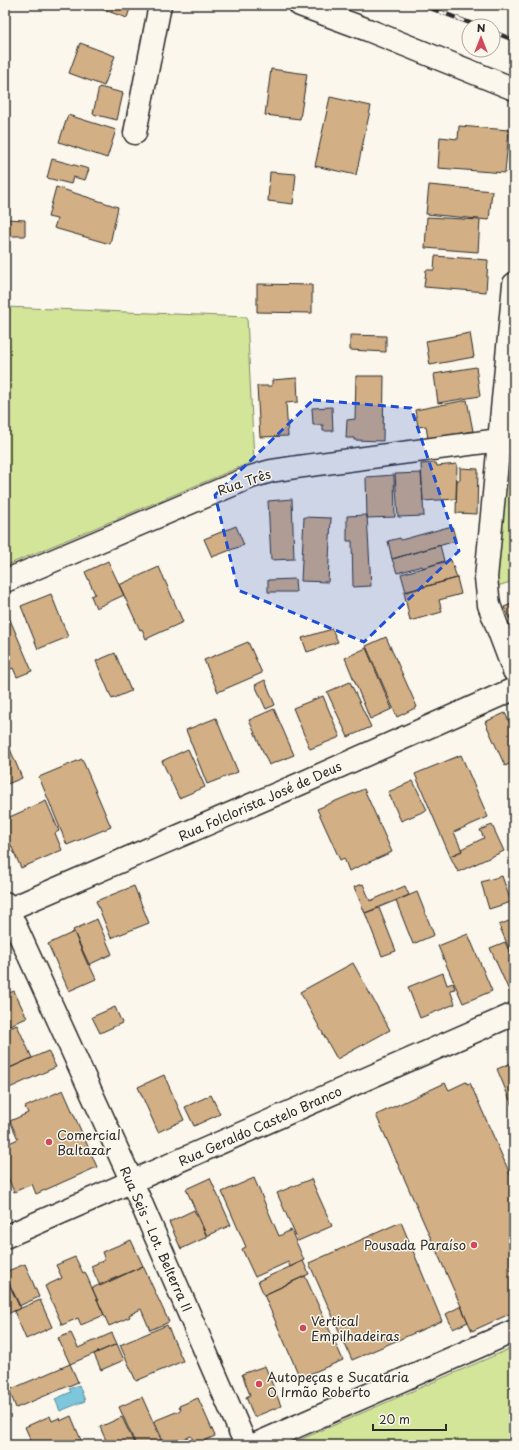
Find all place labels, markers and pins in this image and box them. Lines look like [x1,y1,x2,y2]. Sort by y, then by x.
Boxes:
place label: Comercial Baltazar [57,1125,121,1159]
marker: Comercial Baltazar [44,1137,54,1147]
place label: Pousada Paraíso [364,1235,466,1254]
marker: Pousada Paraíso [469,1240,479,1250]
place label: Vertical Empilhadeiras [311,1311,400,1345]
marker: Vertical Empilhadeiras [298,1323,308,1333]
place label: Autopeças e Sucataria O Irmão Roberto [267,1367,410,1401]
marker: Autopeças e Sucataria O Irmão Roberto [254,1379,264,1389]

